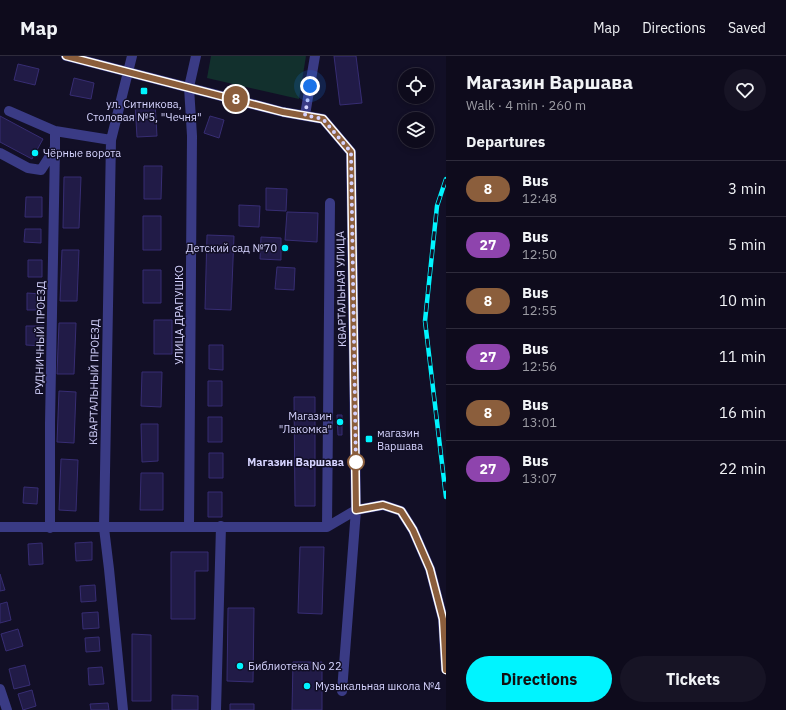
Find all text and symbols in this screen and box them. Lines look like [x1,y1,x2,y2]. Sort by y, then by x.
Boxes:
text: Map [20,16,58,40]
text: Map [593,19,620,37]
text: Directions [642,19,706,37]
text: Saved [728,19,766,37]
map controls [398,68,434,148]
button: locate [398,68,434,104]
button: heart [724,69,766,111]
text: Магазин Варшава [466,70,633,94]
your location [300,76,320,96]
marker: ул. Ситникова, Столовая №5, "Чечня" [139,86,149,96]
line badge: 8 [223,86,249,112]
text: 8 [232,90,240,108]
place label: ул. Ситникова, Столовая №5, "Чечня" [86,97,202,124]
text: Walk · 4 min · 260 m [466,97,586,114]
button: layers [398,112,434,148]
text: Departures [466,132,545,151]
place label: Чёрные ворота [43,146,121,160]
marker: Чёрные ворота [30,148,40,158]
text: Bus [522,171,549,190]
text: 3 min [728,179,766,198]
text: 8 [484,180,492,198]
text: 12:48 [522,190,557,207]
text: Bus [522,227,549,246]
street label: КВАРТАЛЬНАЯ УЛИЦА [333,231,349,347]
text: 5 min [728,235,766,254]
text: 27 [480,236,496,254]
place label: Детский сад №70 [186,241,277,255]
marker: Детский сад №70 [280,243,290,253]
text: 12:50 [522,246,557,263]
street label: УЛИЦА ДРАПУШКО [172,265,186,365]
street label: РУДНИЧНЫЙ ПРОЕЗД [32,281,48,395]
text: Bus [522,283,549,302]
text: 10 min [719,291,766,310]
text: 8 [484,292,492,310]
text: 12:55 [522,302,557,319]
street label: КВАРТАЛЬНЫЙ ПРОЕЗД [86,319,102,445]
text: Bus [522,339,549,358]
text: 11 min [719,347,766,366]
text: 27 [480,348,496,366]
text: 12:56 [522,358,557,375]
text: Bus [522,395,549,414]
text: 16 min [719,403,766,422]
text: 8 [484,404,492,422]
place label: Магазин "Лакомка" [279,409,332,436]
text: 13:01 [522,414,557,431]
marker: Магазин "Лакомка" [335,417,345,427]
place label: магазин Варшава [377,426,423,453]
marker: магазин Варшава [364,434,374,444]
text: Bus [522,451,549,470]
marker: Магазин Варшава [347,453,365,471]
place label: Магазин Варшава [247,455,344,469]
text: 22 min [719,459,766,478]
text: 27 [480,460,496,478]
text: 13:07 [522,470,557,487]
button: Directions [466,656,612,702]
button: Tickets [620,656,766,702]
place label: Библиотека No 22 [248,659,342,673]
marker: Библиотека No 22 [235,661,245,671]
place label: Музыкальная школа №4 [315,679,441,693]
marker: Музыкальная школа №4 [302,681,312,691]

